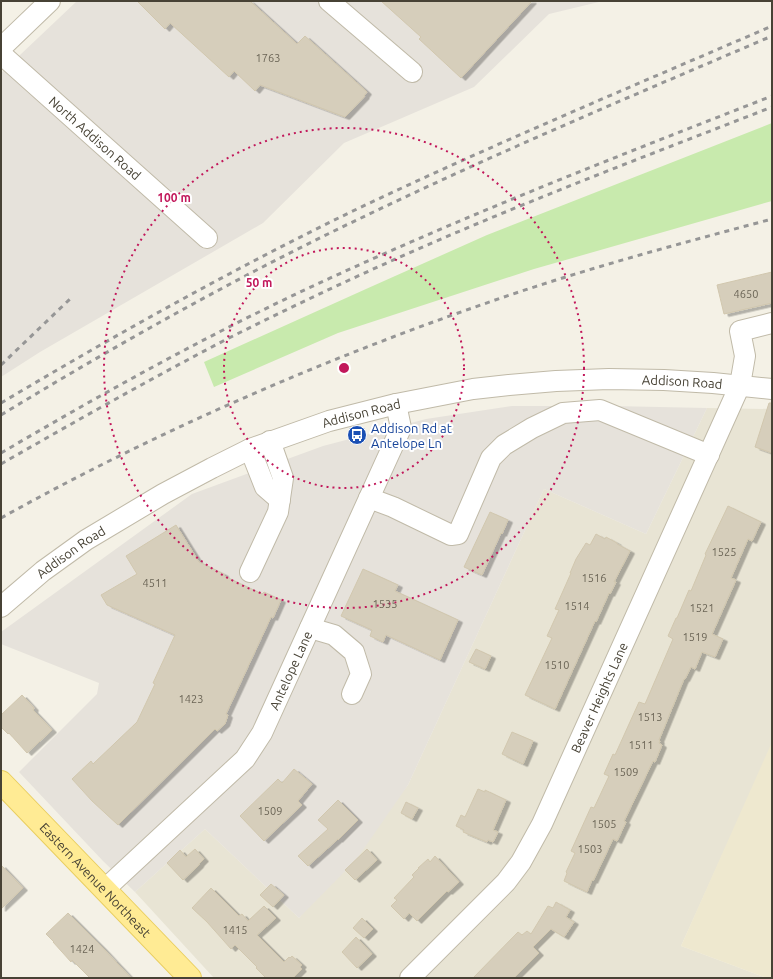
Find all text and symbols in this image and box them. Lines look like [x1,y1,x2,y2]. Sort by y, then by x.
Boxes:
house number: 1763 [256,52,280,64]
street label: North Addison Road [46,93,144,182]
text: 100 m [157,191,191,204]
text: 50 m [246,276,272,289]
house number: 4650 [734,288,758,300]
centre of rings [337,361,351,375]
street label: Addison Road [642,373,723,391]
street label: Addison Road [320,396,402,430]
place label: Addison Rd at Antelope Ln [371,421,452,450]
bus stop icon: Addison Rd at Antelope Ln [346,424,368,446]
street label: Addison Road [33,523,108,581]
house number: 1525 [712,546,736,558]
house number: 1516 [582,572,606,584]
house number: 4511 [143,577,167,589]
house number: 1535 [373,598,397,610]
house number: 1514 [565,600,589,612]
house number: 1521 [690,602,714,614]
street label: Antelope Lane [267,629,315,712]
house number: 1519 [683,631,707,643]
street label: Beaver Heights Lane [568,640,630,755]
house number: 1510 [545,659,569,671]
house number: 1423 [179,693,203,705]
house number: 1513 [638,711,662,723]
house number: 1511 [629,739,653,751]
house number: 1509 [614,766,638,778]
house number: 1509 [258,805,282,817]
house number: 1505 [592,818,616,830]
street label: Eastern Avenue Northeast [37,820,154,940]
house number: 1503 [578,843,602,855]
house number: 1415 [223,924,247,936]
house number: 1424 [70,943,94,955]

